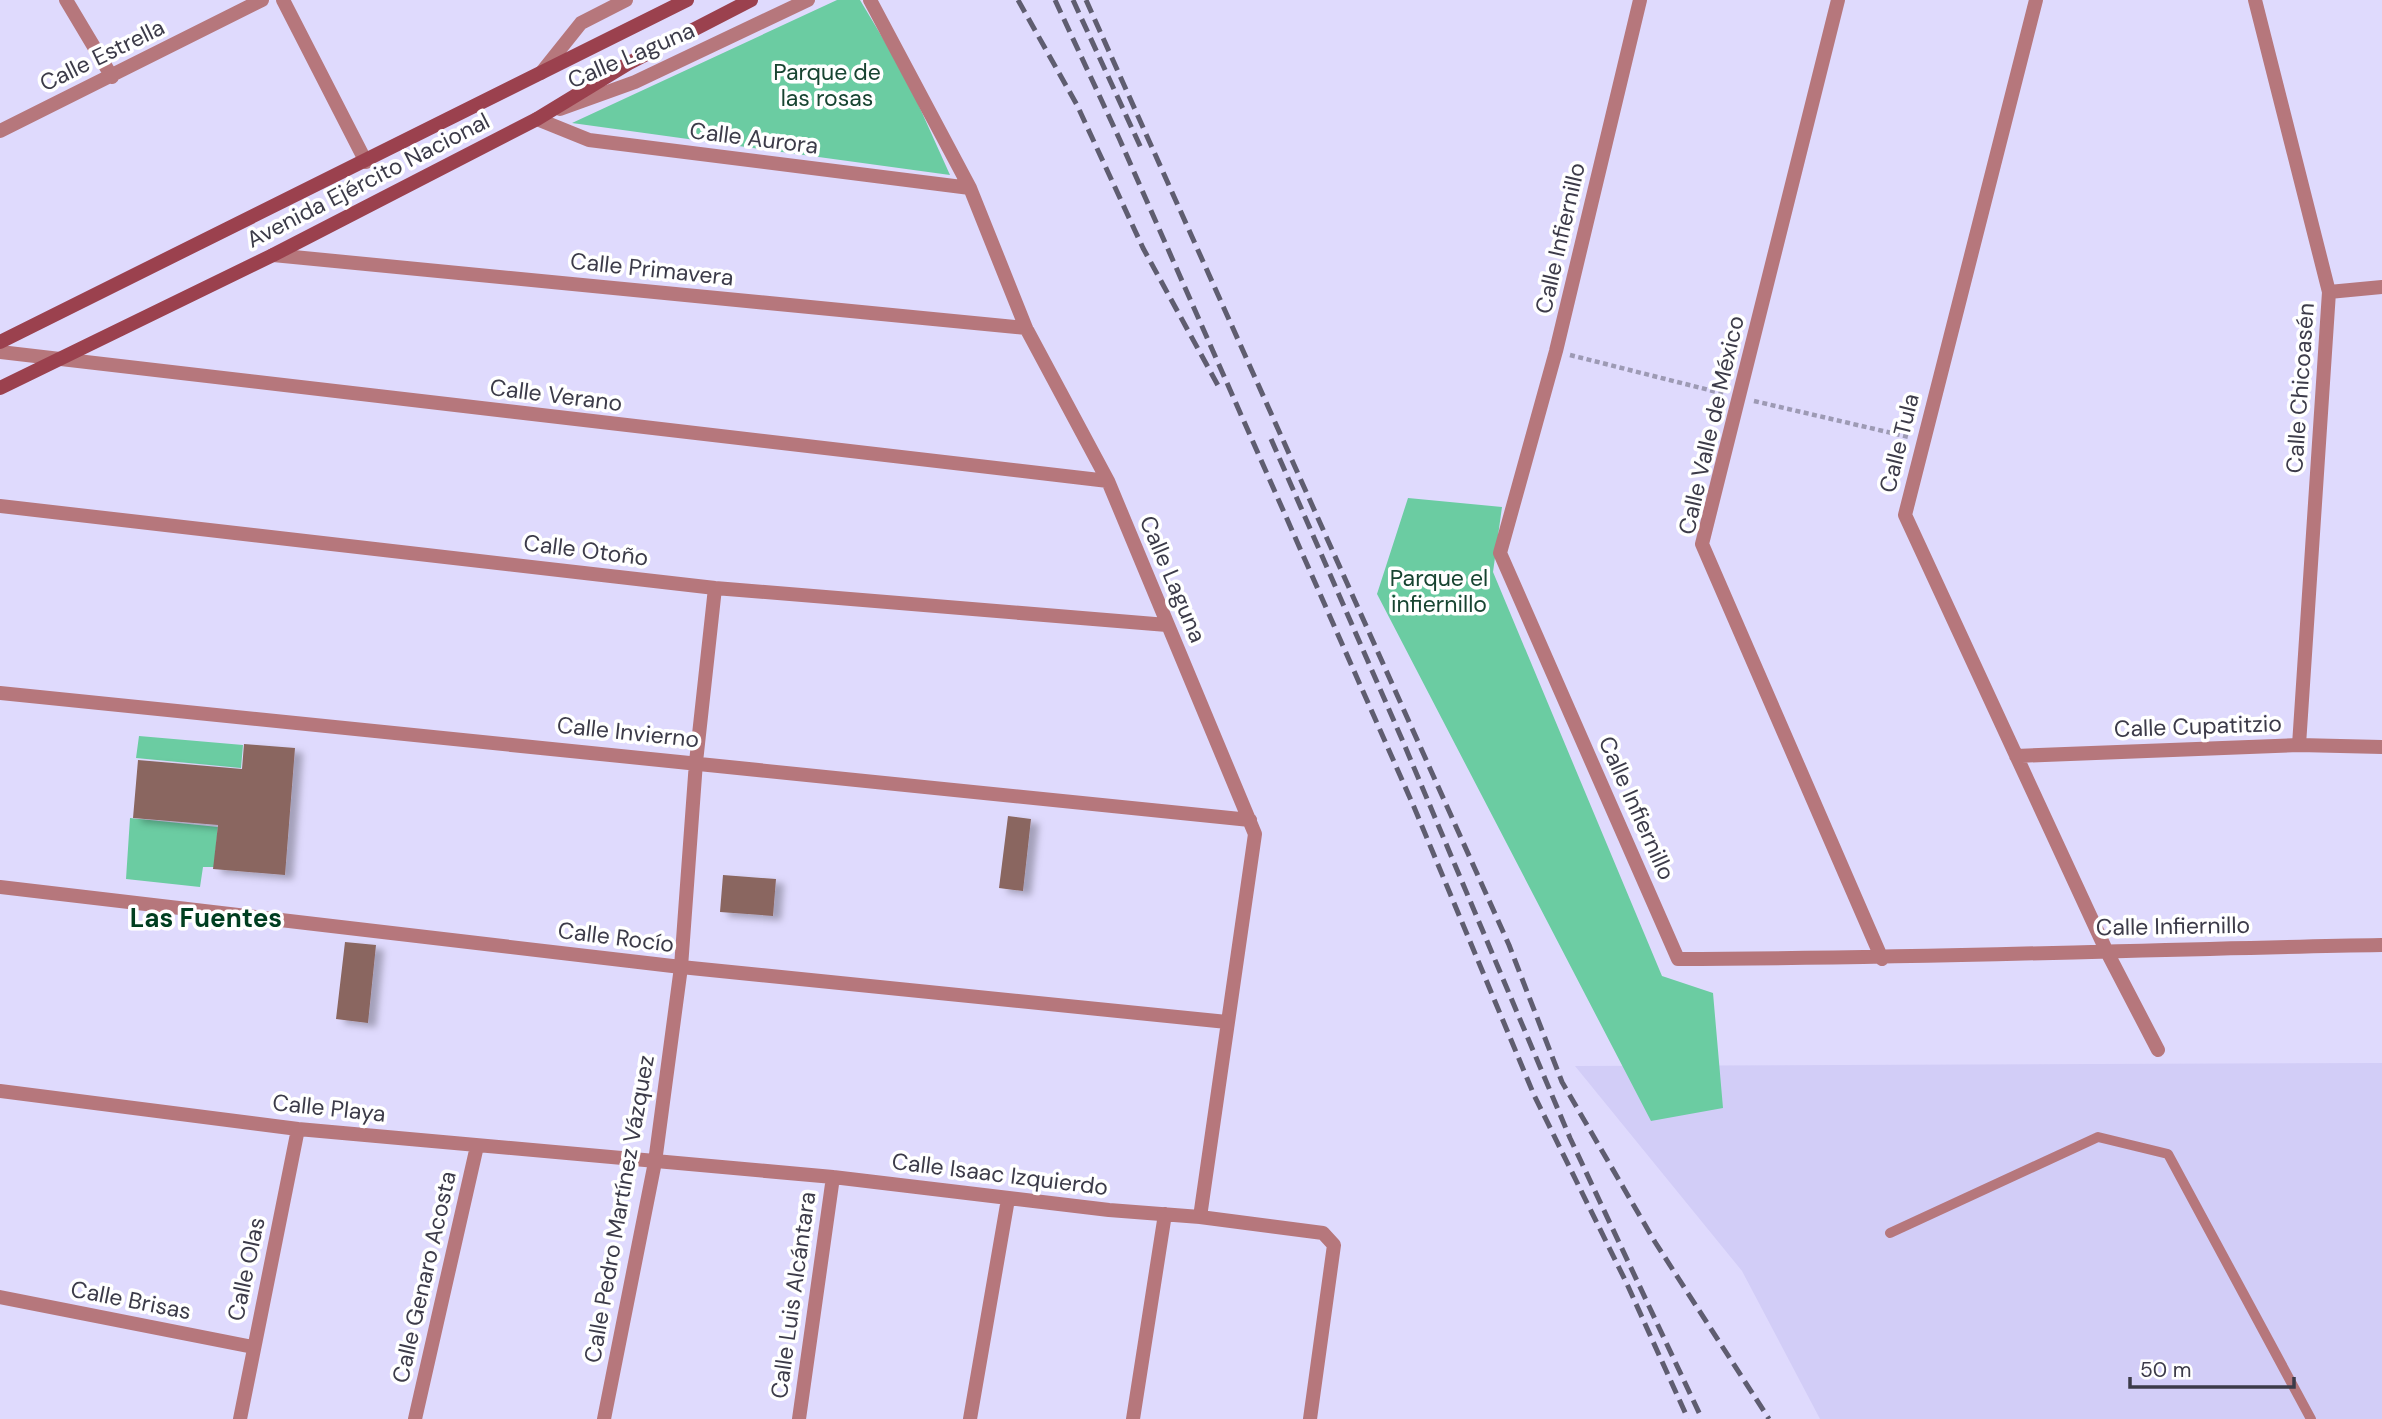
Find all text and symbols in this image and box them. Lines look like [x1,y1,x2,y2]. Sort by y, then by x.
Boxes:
street label: Calle Estrella [35,12,169,98]
street label: Calle Laguna [563,15,699,95]
park label: Parque de las rosas [773,57,881,113]
street label: Avenida Ejército Nacional [241,106,495,254]
street label: Calle Aurora [688,115,820,161]
street label: Calle Infiernillo [1528,160,1592,316]
street label: Calle Primavera [569,246,735,292]
street label: Calle Chicoasén [2279,302,2321,474]
street label: Calle Valle de México [1671,313,1751,537]
street label: Calle Verano [488,372,624,418]
street label: Calle Tula [1872,390,1926,496]
street label: Calle Laguna [1133,511,1213,647]
street label: Calle Otoño [522,527,650,573]
park label: Parque el infiernillo [1390,563,1488,619]
street label: Calle Cupatitzio [2114,708,2282,744]
street label: Calle Invierno [555,710,701,754]
street label: Calle Infiernillo [1592,731,1682,885]
district label: Las Fuentes [130,901,282,935]
street label: Calle Infiernillo [2096,910,2250,942]
street label: Calle Rocío [556,915,676,959]
street label: Calle Pedro Martínez Vázquez [577,1053,661,1365]
street label: Calle Playa [271,1087,387,1129]
street label: Calle Isaac Izquierdo [890,1146,1110,1202]
street label: Calle Genaro Acosta [385,1168,463,1386]
street label: Calle Luis Alcántara [764,1190,822,1400]
street label: Calle Olas [220,1214,272,1324]
street label: Calle Brisas [68,1274,194,1326]
scale bar [2130,1346,2294,1390]
text: 50 m [2140,1356,2191,1384]

